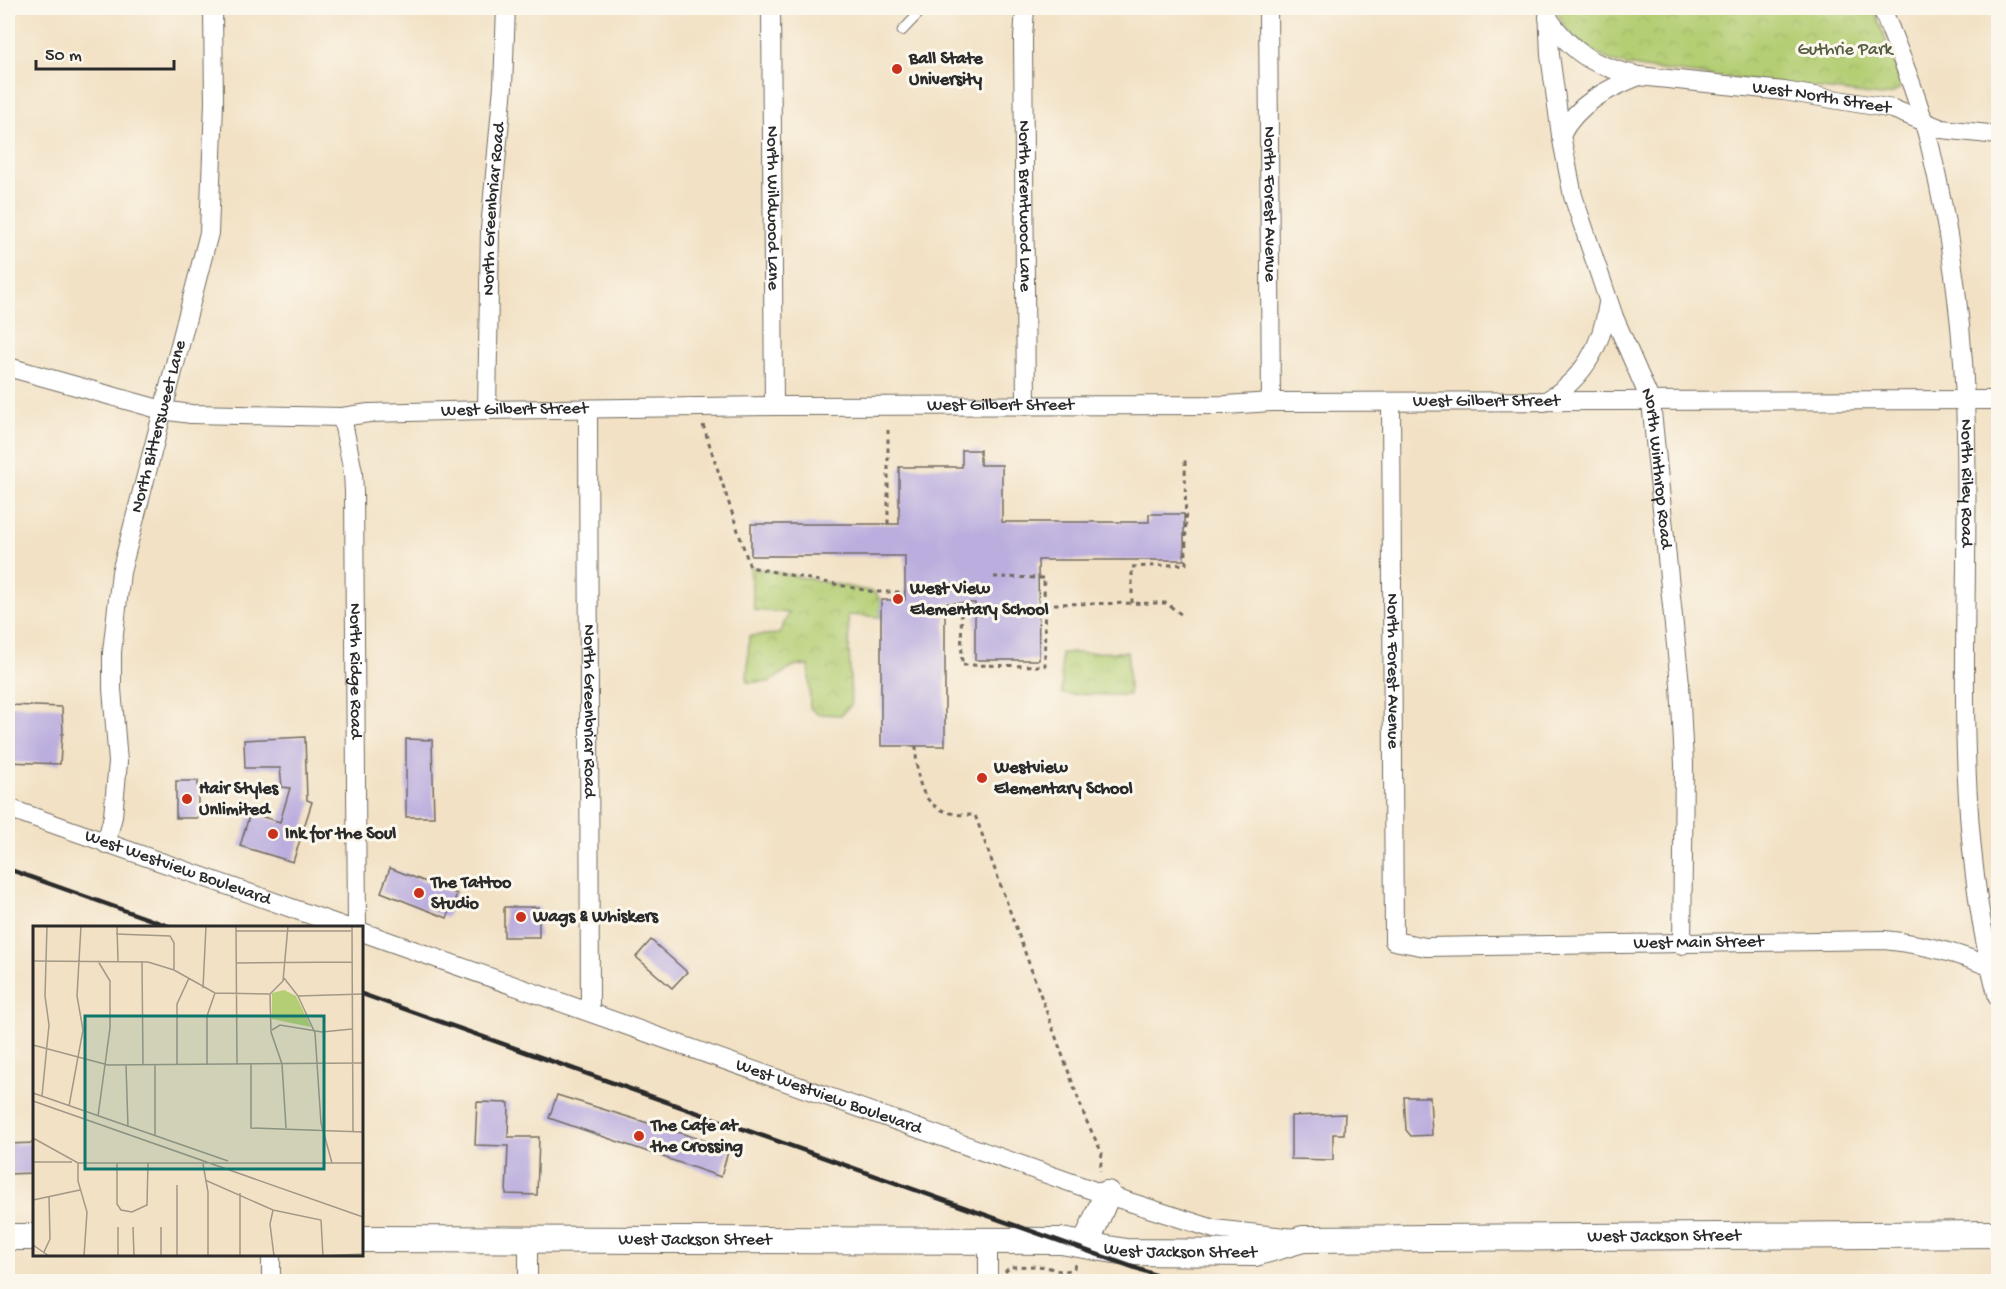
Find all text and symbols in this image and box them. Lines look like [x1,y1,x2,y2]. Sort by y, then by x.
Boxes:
scale bar [36,33,174,71]
park label: Guthrie Park [1798,40,1894,61]
text: 50 m [45,46,82,67]
place label: Ball State University [908,49,983,91]
marker: Ball State University [890,62,904,76]
street label: West North Street [1751,77,1894,119]
street label: North Greenbriar Road [478,120,510,296]
street label: North Brentwood Lane [1013,120,1036,292]
street label: North Wildwood Lane [761,126,784,291]
street label: North Forest Avenue [1258,126,1281,283]
street label: North Bittersweet Lane [126,337,191,515]
street label: North Winthrop Road [1636,385,1677,551]
street label: West Gilbert Street [1413,391,1561,412]
street label: West Gilbert Street [927,395,1076,416]
street label: West Gilbert Street [441,398,590,422]
street label: North Riley Road [1955,419,1977,548]
place label: West View Elementary School [909,579,1049,621]
marker: West View Elementary School [891,592,905,606]
street label: North Forest Avenue [1382,593,1403,749]
street label: North Ridge Road [344,603,366,740]
street label: North Greenbriar Road [578,624,600,799]
place label: Westview Elementary School [993,758,1133,800]
marker: Westview Elementary School [975,771,989,785]
place label: Hair Styles Unlimited [199,779,280,821]
marker: Hair Styles Unlimited [180,792,194,806]
place label: Ink for the Soul [285,824,396,845]
street label: West Westview Boulevard [82,825,275,911]
marker: Ink for the Soul [266,827,280,841]
place label: The Tattoo Studio [429,873,512,915]
marker: The Tattoo Studio [412,886,426,900]
place label: Wags & Whiskers [532,907,659,928]
marker: Wags & Whiskers [514,910,528,924]
inset map [33,926,363,1256]
street label: West Main Street [1633,931,1765,954]
street label: West Westview Boulevard [733,1054,926,1140]
place label: The Cafe at the Crossing [649,1116,743,1158]
marker: The Cafe at the Crossing [632,1129,646,1143]
street label: West Jackson Street [1587,1225,1742,1247]
street label: West Jackson Street [618,1229,773,1251]
street label: West Jackson Street [1102,1238,1259,1264]

